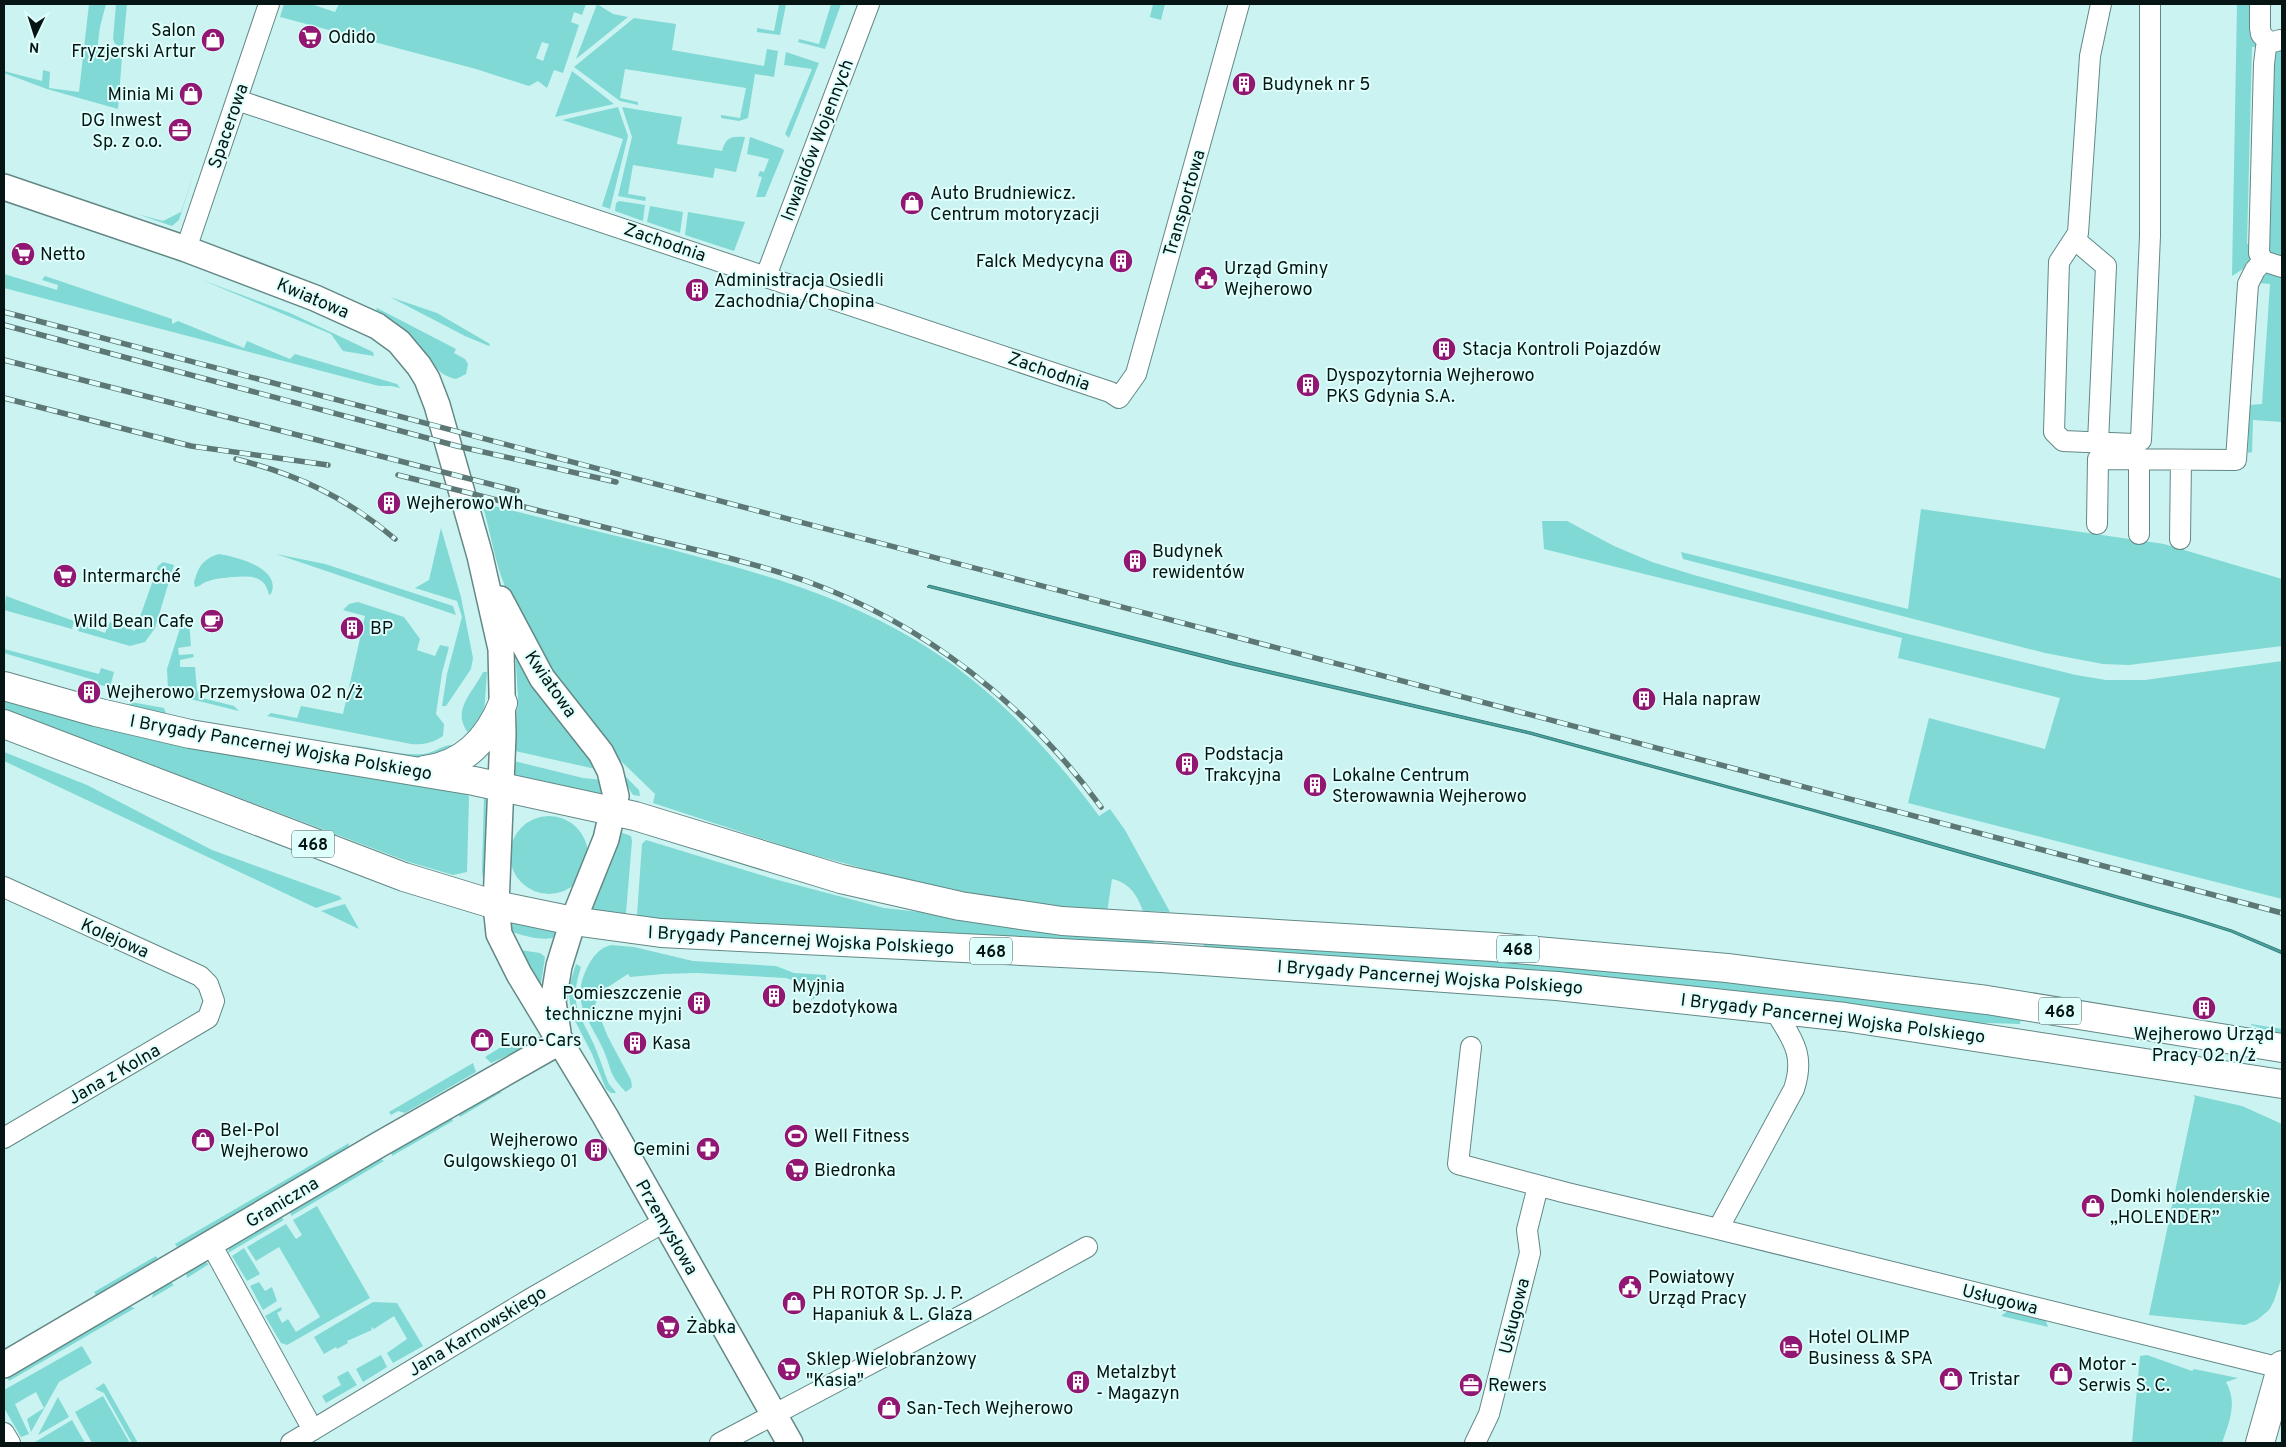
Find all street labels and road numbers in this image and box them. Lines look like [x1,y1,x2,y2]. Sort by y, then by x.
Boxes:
street label: Inwalidów Wojennych [777,56,860,225]
street label: Spacerowa [204,81,255,172]
street label: Transportowa [1159,147,1212,260]
street label: Zachodnia [620,219,709,268]
street label: Kwiatowa [273,274,352,325]
street label: Zachodnia [1004,348,1093,397]
street label: Kwiatowa [518,647,581,723]
street label: I Brygady Pancernej Wojska Polskiego [128,711,434,786]
road number: 468 [292,831,334,858]
street label: Kolejowa [77,914,152,965]
street label: I Brygady Pancernej Wojska Polskiego [647,922,955,961]
road number: 468 [1497,936,1539,962]
road number: 468 [970,938,1012,964]
street label: I Brygady Pancernej Wojska Polskiego [1276,956,1584,1001]
street label: I Brygady Pancernej Wojska Polskiego [1679,989,1986,1050]
road number: 468 [2039,998,2081,1024]
street label: Jana z Kolna [65,1040,165,1111]
street label: Graniczna [242,1173,323,1234]
street label: Przemysłowa [629,1176,702,1280]
street label: Usługowa [1495,1276,1536,1357]
street label: Usługowa [1959,1280,2040,1321]
street label: Jana Karnowskiego [404,1282,551,1383]

